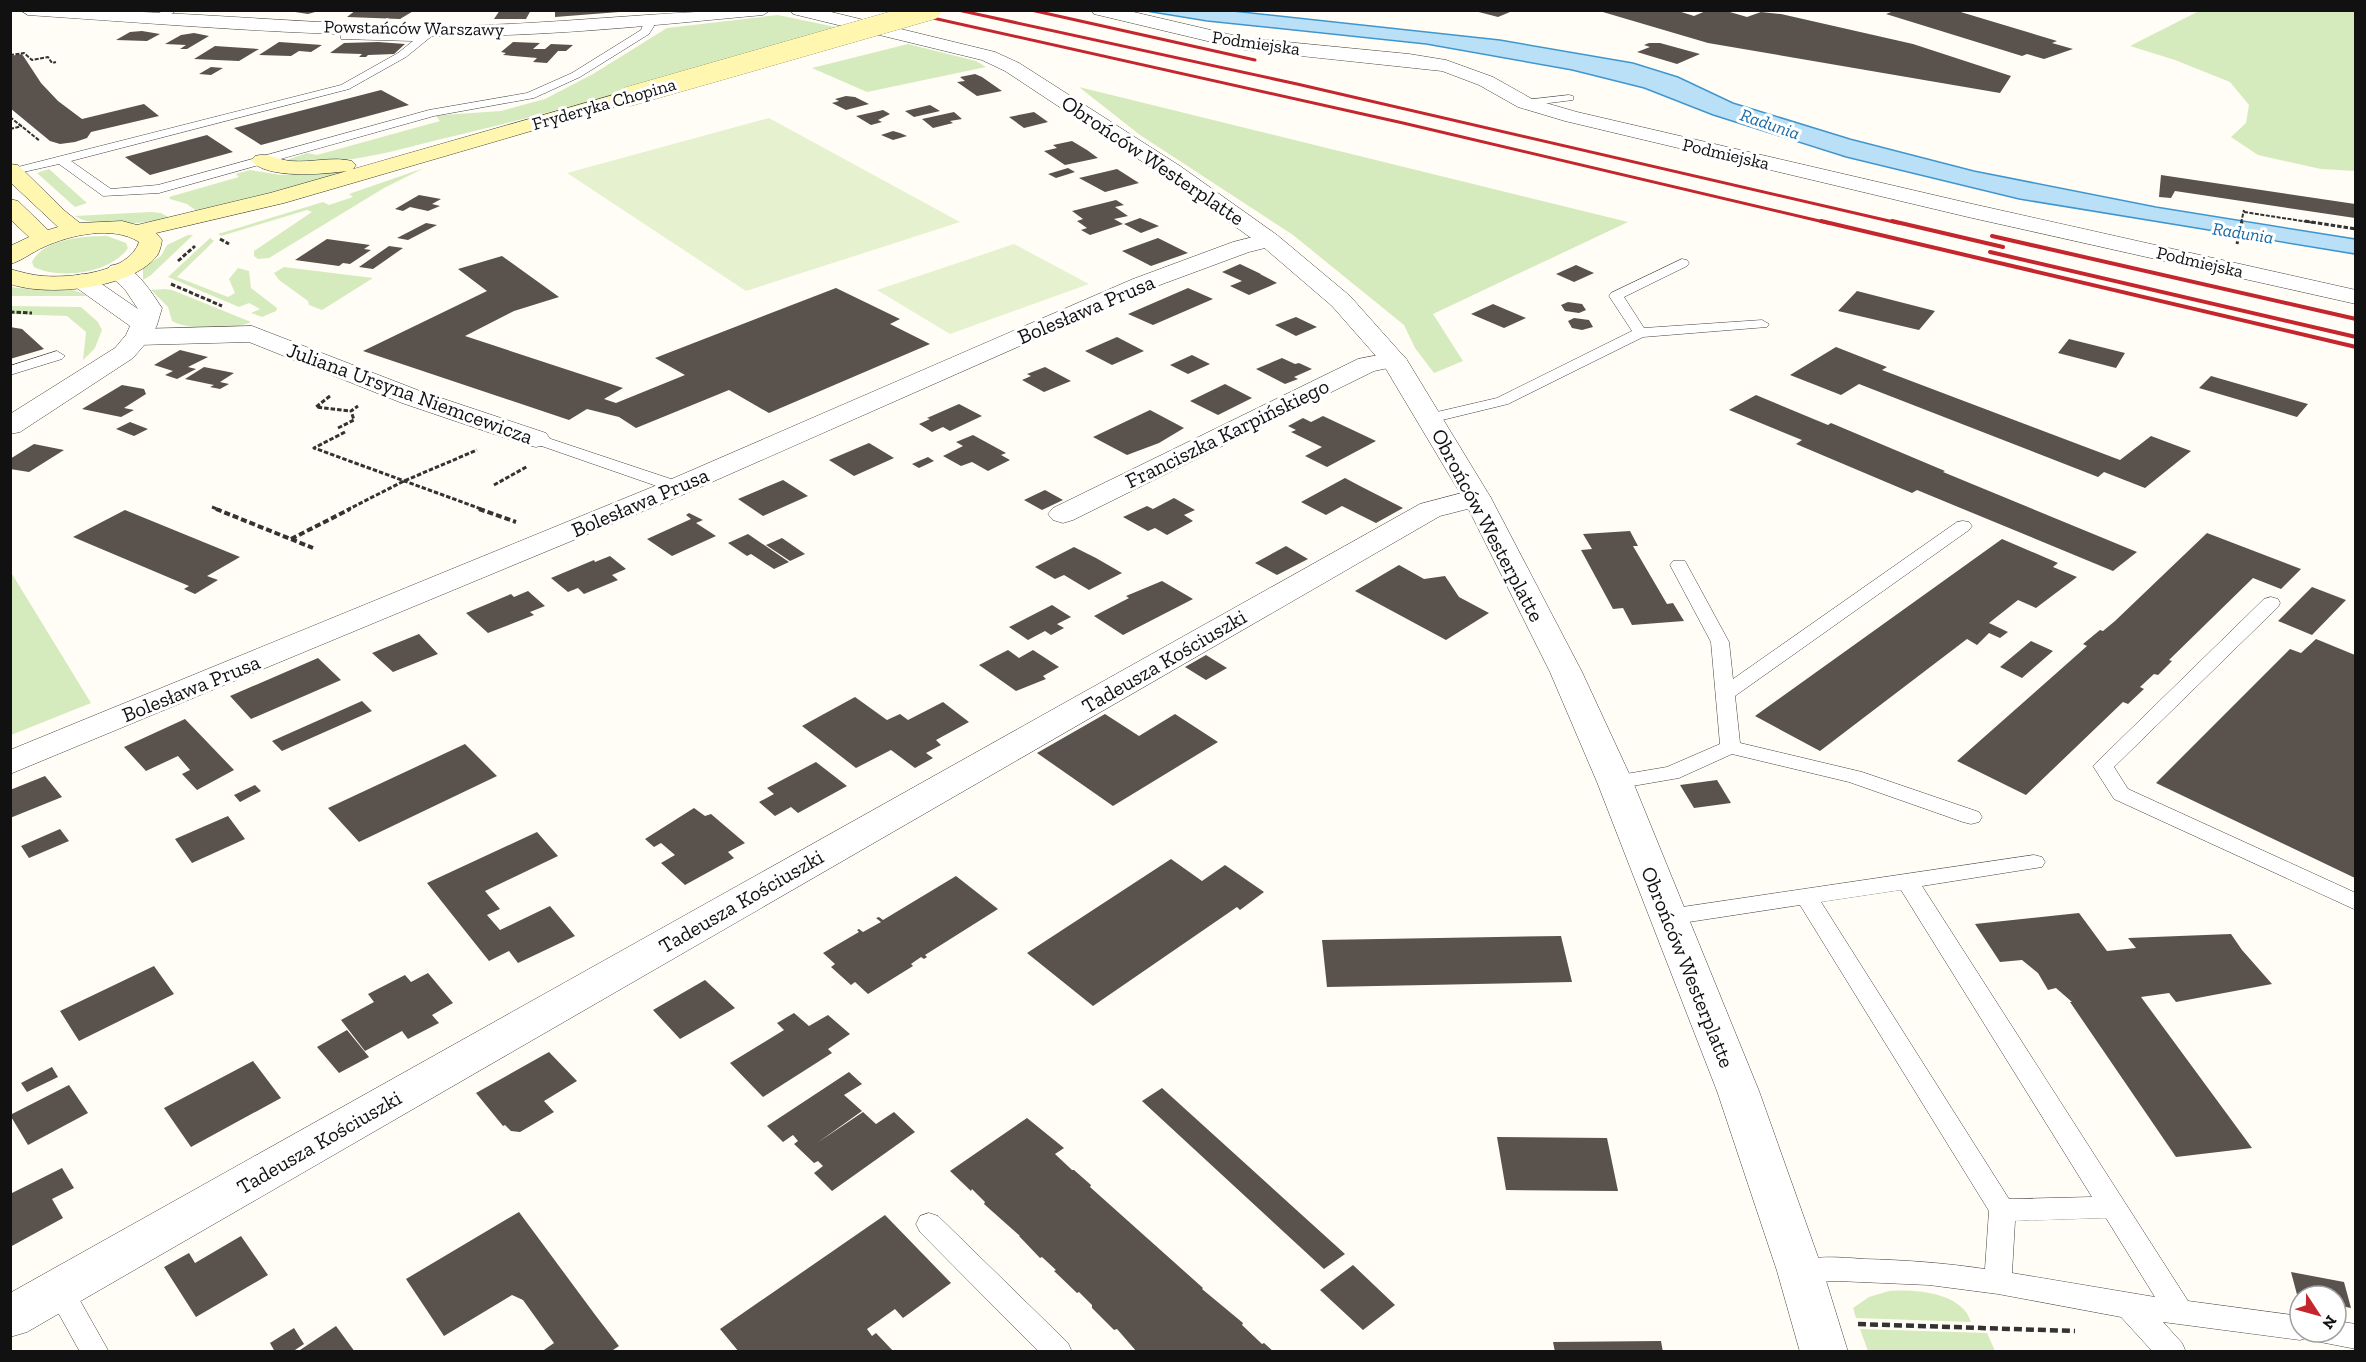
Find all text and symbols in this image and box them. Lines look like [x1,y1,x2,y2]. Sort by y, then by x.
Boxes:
street label: Powstańców Warszawy [324,15,505,41]
street label: Podmiejska [1211,26,1302,60]
street label: Fryderyka Chopina [530,73,679,135]
street label: Obrońców Westerplatte [1057,90,1249,231]
water label: Radunia [1737,104,1803,144]
street label: Podmiejska [1680,133,1772,175]
water label: Radunia [2211,217,2275,249]
street label: Podmiejska [2154,241,2246,283]
street label: Bolesława Prusa [1014,269,1158,349]
street label: Juliana Ursyna Niemcewicza [284,337,536,449]
street label: Franciszka Karpińskiego [1121,373,1333,493]
street label: Obrońców Westerplatte [1427,424,1550,626]
street label: Bolesława Prusa [568,462,712,542]
street label: Tadeusza Kościuszki [1077,604,1251,718]
street label: Bolesława Prusa [118,649,264,727]
street label: Tadeusza Kościuszki [654,844,828,958]
street label: Obrońców Westerplatte [1636,863,1740,1071]
street label: Tadeusza Kościuszki [232,1085,406,1199]
north arrow [2288,1284,2348,1344]
text: N [2318,1312,2341,1333]

